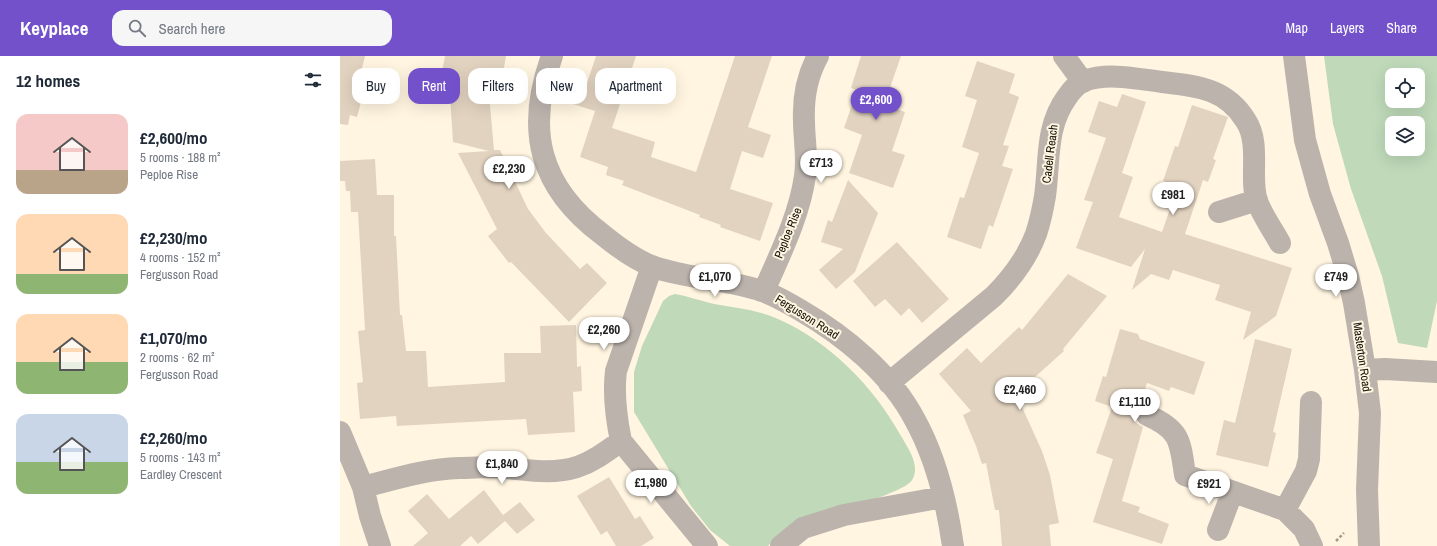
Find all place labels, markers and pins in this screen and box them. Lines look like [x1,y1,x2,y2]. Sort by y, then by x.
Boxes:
pin: £2,600 [843,87,909,121]
pin: £713 [797,150,845,184]
pin: £2,230 [476,156,542,190]
pin: £981 [1149,182,1197,216]
pin: £1,070 [682,264,748,298]
pin: £749 [1312,264,1360,298]
pin: £2,260 [571,317,637,351]
pin: £2,460 [987,377,1053,411]
pin: £1,110 [1102,389,1168,423]
pin: £1,840 [469,451,535,485]
pin: £1,980 [618,470,684,504]
pin: £921 [1185,471,1233,505]

